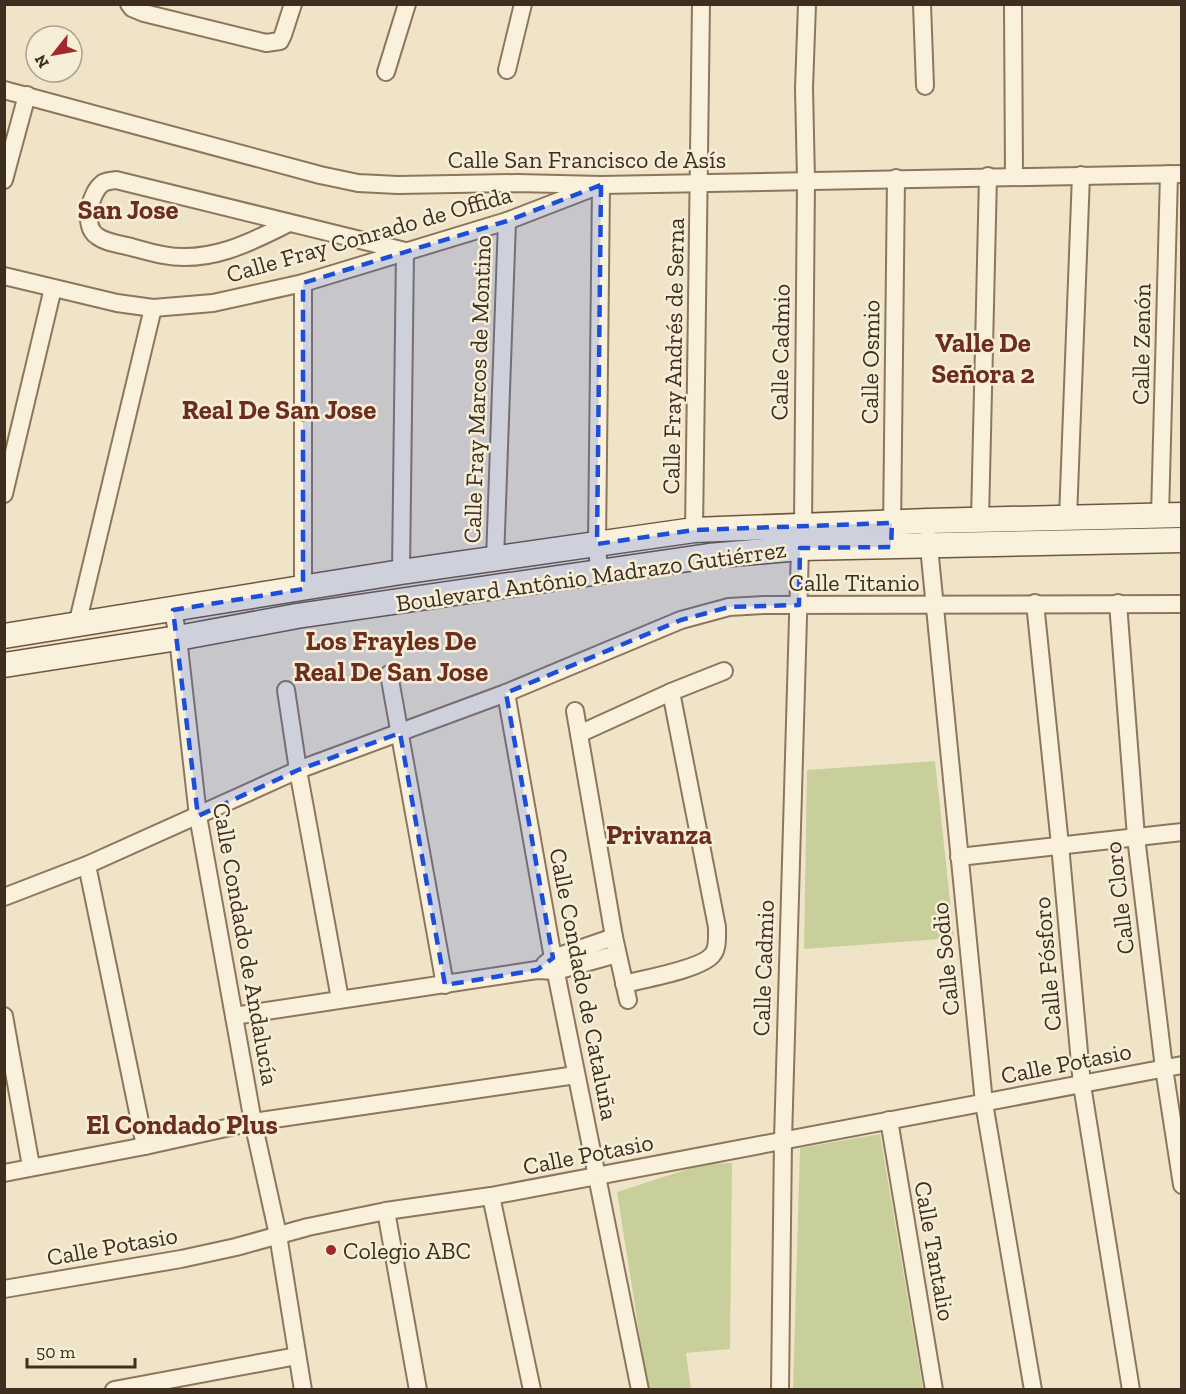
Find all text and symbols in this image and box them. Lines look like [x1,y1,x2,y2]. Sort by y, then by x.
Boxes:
north arrow [24,24,84,84]
text: N [30,51,53,72]
street label: Calle San Francisco de Asís [448,145,726,174]
street label: Calle Fray Conrado de Offida [223,179,515,289]
district label: San Jose [77,194,179,226]
street label: Calle Fray Andrés de Serna [656,217,690,495]
street label: Calle Fray Marcos de Montino [457,234,497,544]
street label: Calle Cadmio [764,283,796,421]
street label: Calle Zenón [1125,283,1157,405]
street label: Calle Osmio [854,300,886,424]
district label: Valle De Señora 2 [931,327,1035,390]
district label: Real De San Jose [182,394,376,426]
street label: Boulevard Antônio Madrazo Gutiérrez [394,534,788,618]
street label: Calle Titanio [788,568,920,597]
district label: Los Frayles De Real De San Jose [294,625,488,688]
street label: Calle Condado de Andalucía [207,800,285,1088]
district label: Privanza [606,819,712,851]
street label: Calle Cloro [1098,840,1140,956]
street label: Calle Condado de Cataluña [543,845,625,1123]
street label: Calle Fósforo [1027,896,1067,1032]
street label: Calle Cadmio [746,899,780,1037]
street label: Calle Sodio [925,901,965,1017]
street label: Calle Potasio [998,1036,1134,1090]
district label: El Condado Plus [86,1109,278,1141]
street label: Calle Potasio [520,1127,656,1181]
street label: Calle Tantalio [908,1179,962,1323]
street label: Calle Potasio [44,1220,180,1272]
place label: Colegio ABC [343,1236,471,1265]
marker: Colegio ABC [324,1243,338,1257]
scale bar [27,1331,135,1369]
text: 50 m [36,1341,76,1363]

